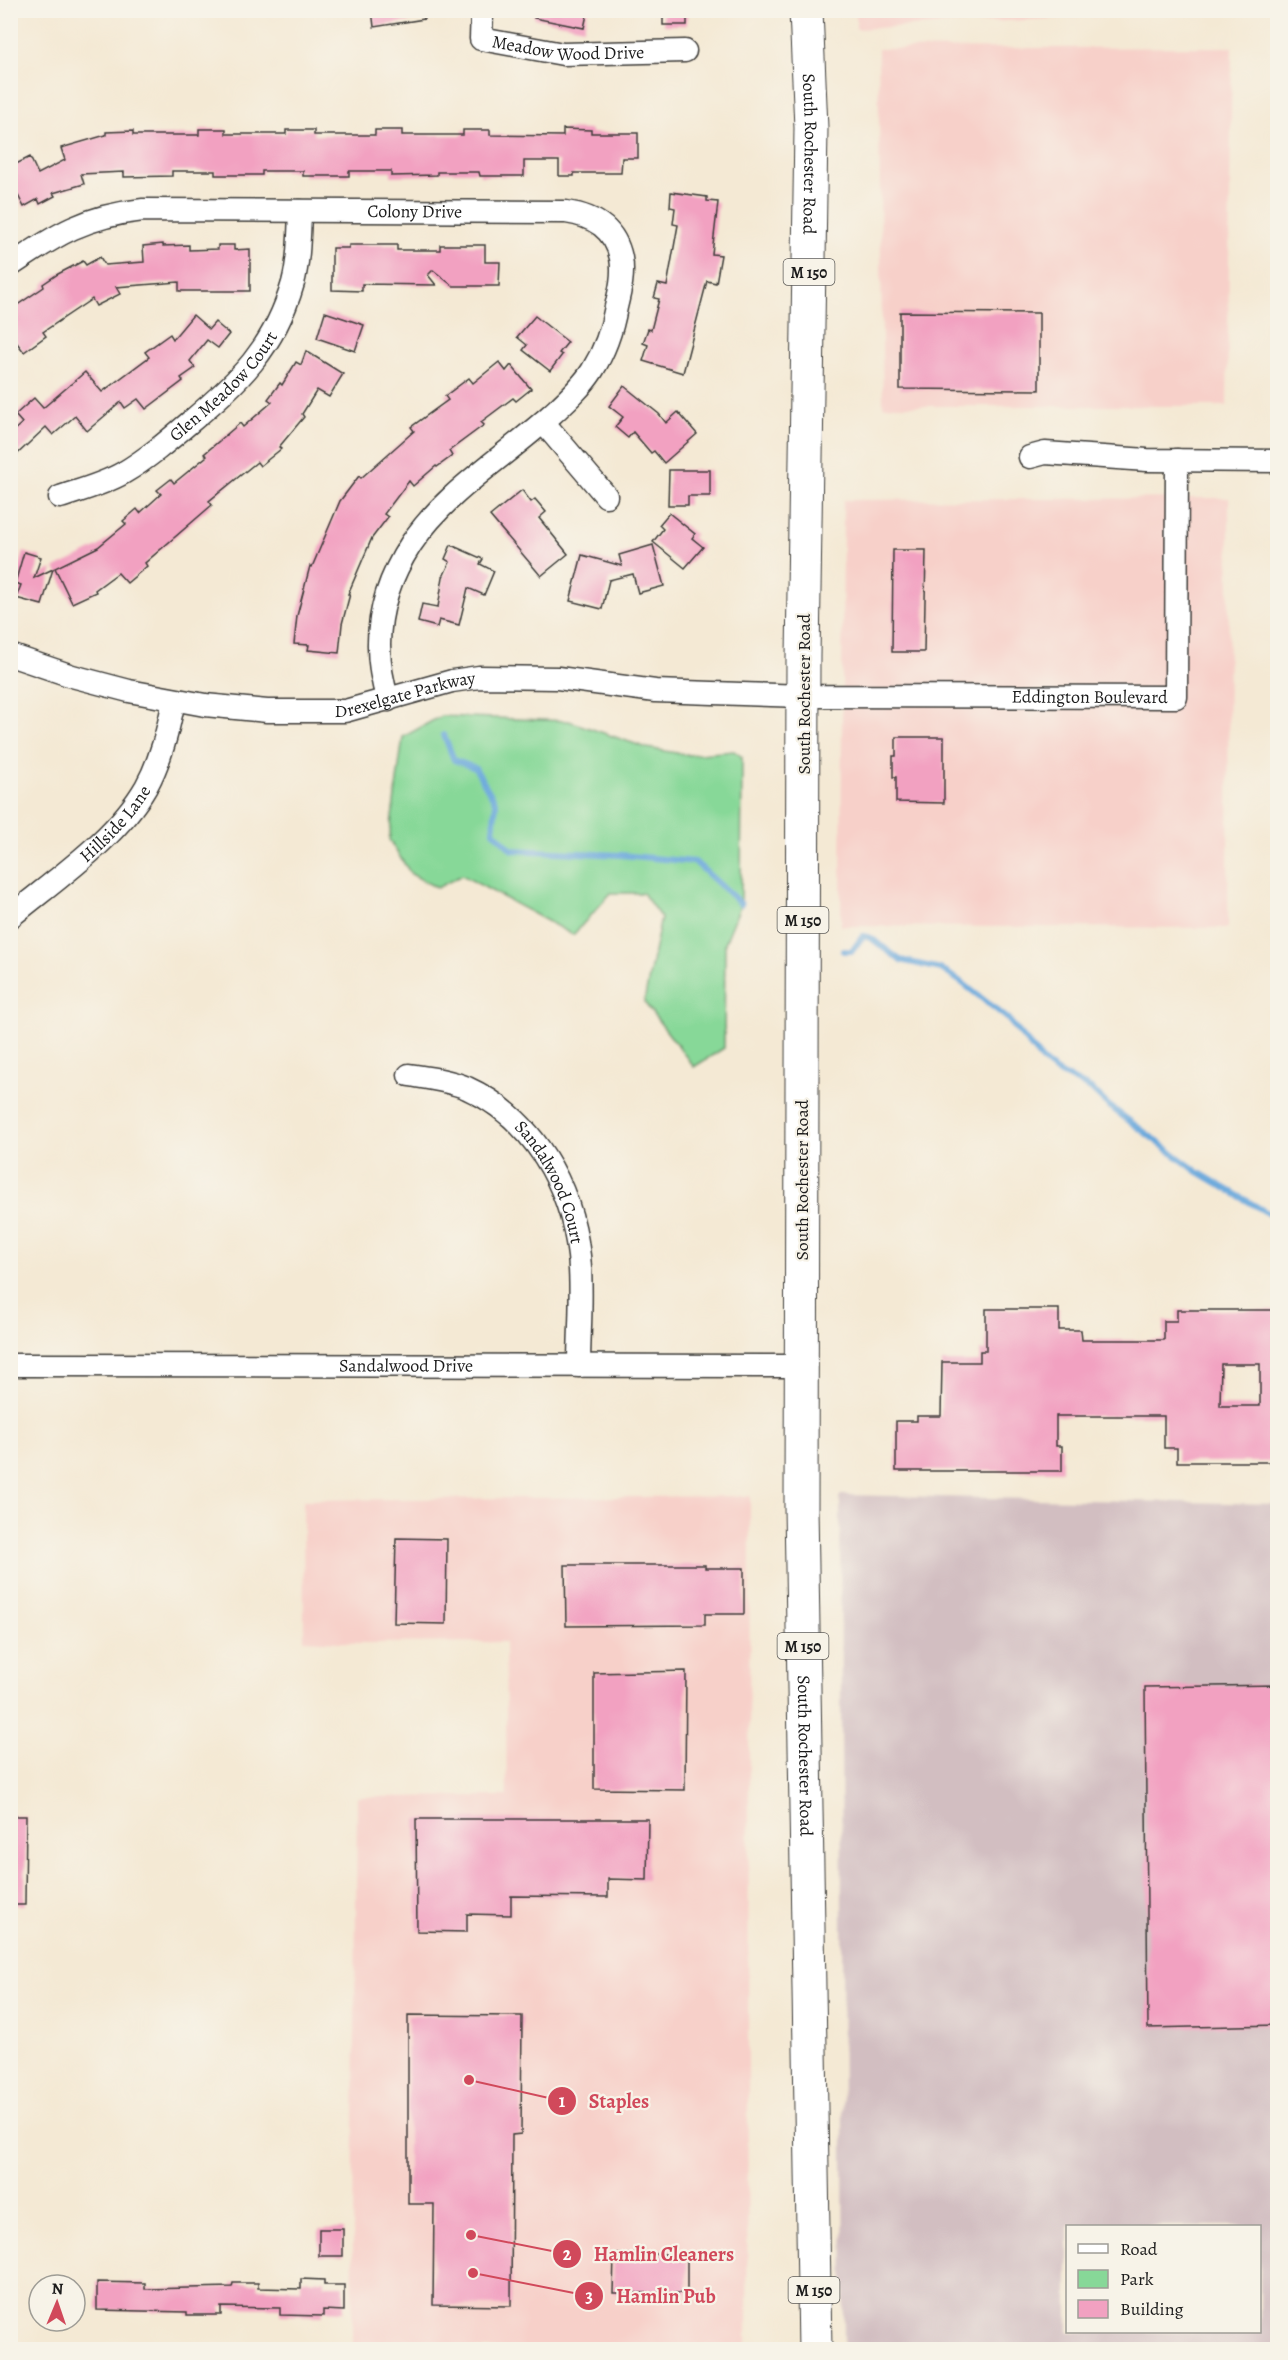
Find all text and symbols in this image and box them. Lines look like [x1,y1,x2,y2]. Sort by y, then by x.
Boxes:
street label: Meadow Wood Drive [490,29,644,66]
street label: South Rochester Road [797,73,823,235]
street label: Colony Drive [367,199,462,224]
road number: M 150 [784,259,834,285]
street label: Glen Meadow Court [164,327,283,447]
street label: South Rochester Road [792,613,816,774]
street label: Drexelgate Parkway [335,666,478,723]
street label: Eddington Boulevard [1012,685,1168,709]
street label: Hillside Lane [74,781,156,868]
road number: M 150 [778,907,828,933]
street label: South Rochester Road [790,1099,814,1260]
street label: Sandalwood Court [509,1115,589,1246]
street label: Sandalwood Drive [339,1353,473,1378]
road number: M 150 [778,1633,828,1659]
street label: South Rochester Road [792,1675,818,1837]
callout: Staples [547,2082,661,2120]
text: Staples [589,2088,649,2115]
text: 1 [559,2089,566,2113]
legend [1066,2225,1261,2333]
callout: Hamlin Cleaners [552,2235,746,2273]
text: Road [1120,2237,1158,2261]
text: Hamlin Cleaners [594,2241,734,2268]
text: 2 [563,2242,572,2266]
text: Park [1120,2267,1154,2291]
north arrow [27,2273,87,2333]
callout: Hamlin Pub [574,2277,728,2315]
road number: M 150 [788,2277,840,2303]
text: N [51,2278,64,2300]
text: Hamlin Pub [616,2283,716,2310]
text: 3 [585,2284,593,2308]
text: Building [1120,2297,1184,2321]

